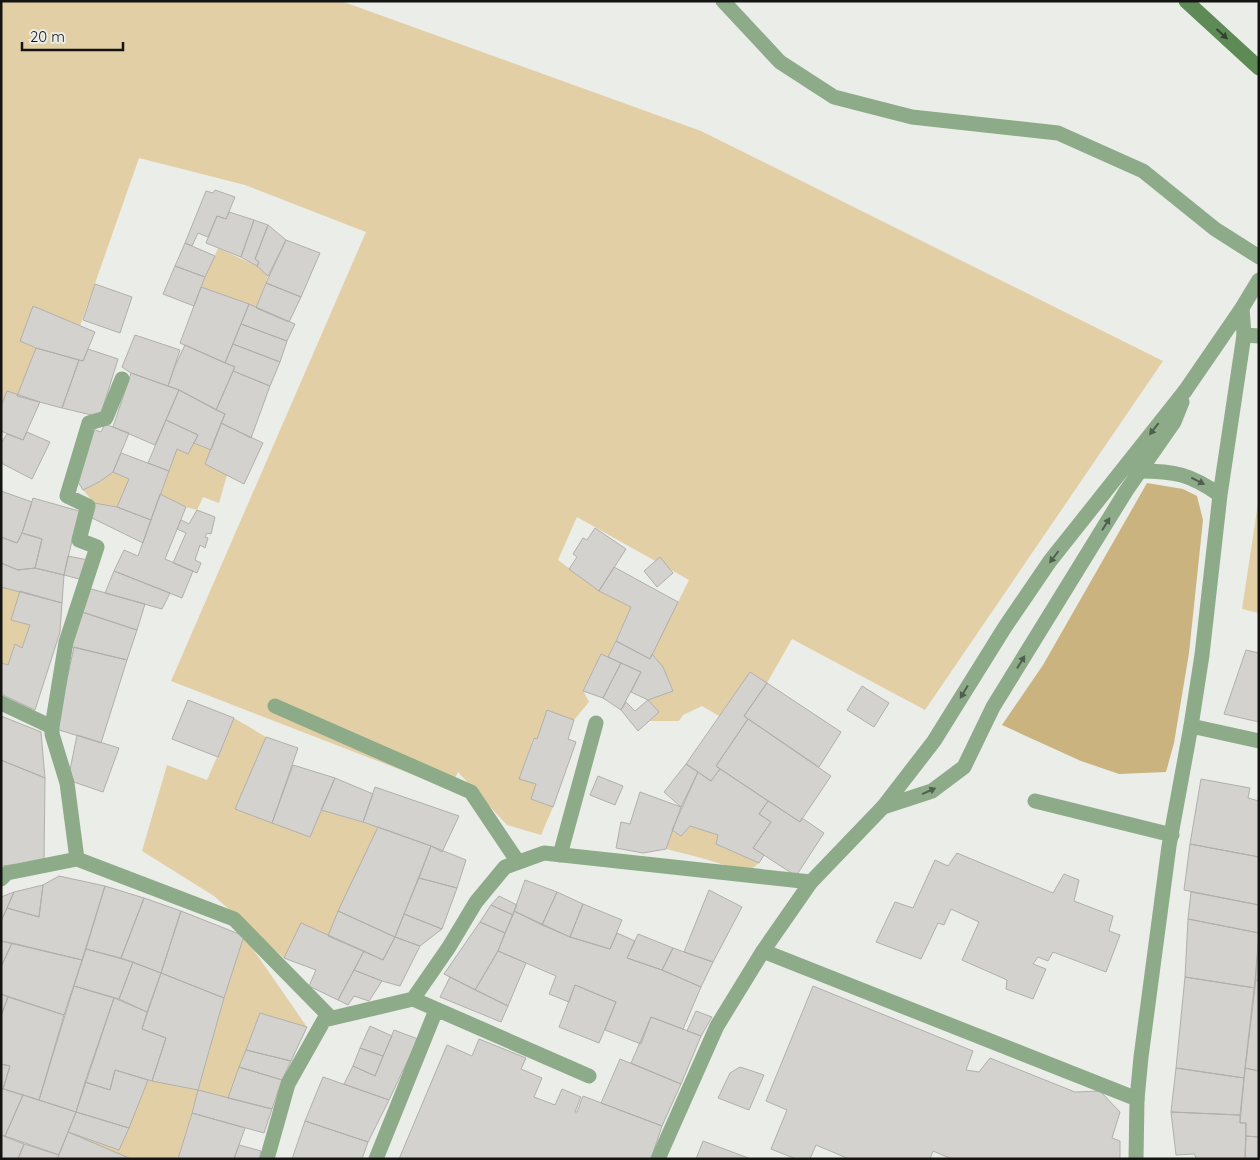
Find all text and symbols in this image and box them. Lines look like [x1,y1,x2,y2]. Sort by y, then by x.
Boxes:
scale bar [22,20,124,52]
text: 20 m [30,27,65,46]
one-way arrow [1215,28,1227,40]
one-way arrow [1149,422,1159,436]
one-way arrow [1191,477,1205,485]
one-way arrow [1102,517,1111,530]
one-way arrow [1048,550,1059,563]
one-way arrow [1017,655,1026,669]
one-way arrow [959,686,968,699]
one-way arrow [922,787,936,795]

